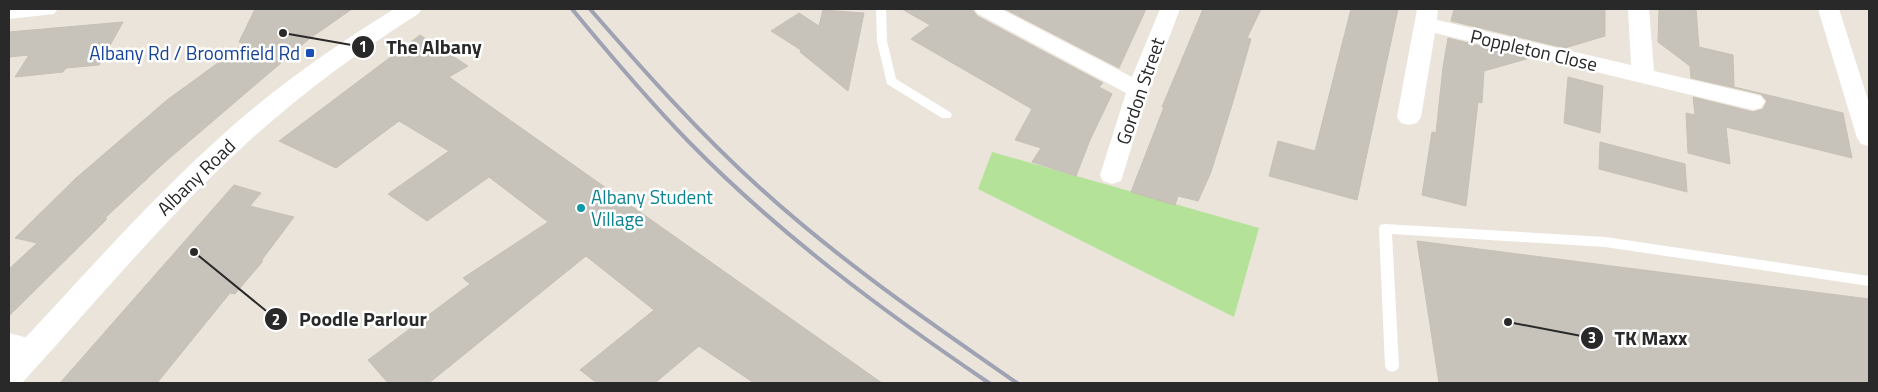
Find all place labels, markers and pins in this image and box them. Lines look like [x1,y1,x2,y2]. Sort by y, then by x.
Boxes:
callout: The Albany [351,29,491,64]
place label: Albany Rd / Broomfield Rd [89,38,300,67]
marker: Albany Rd / Broomfield Rd [304,47,316,59]
place label: Albany Student Village [591,182,713,233]
marker: Albany Student Village [575,202,587,214]
callout: Poodle Parlour [264,302,437,337]
callout: TK Maxx [1579,320,1698,355]

